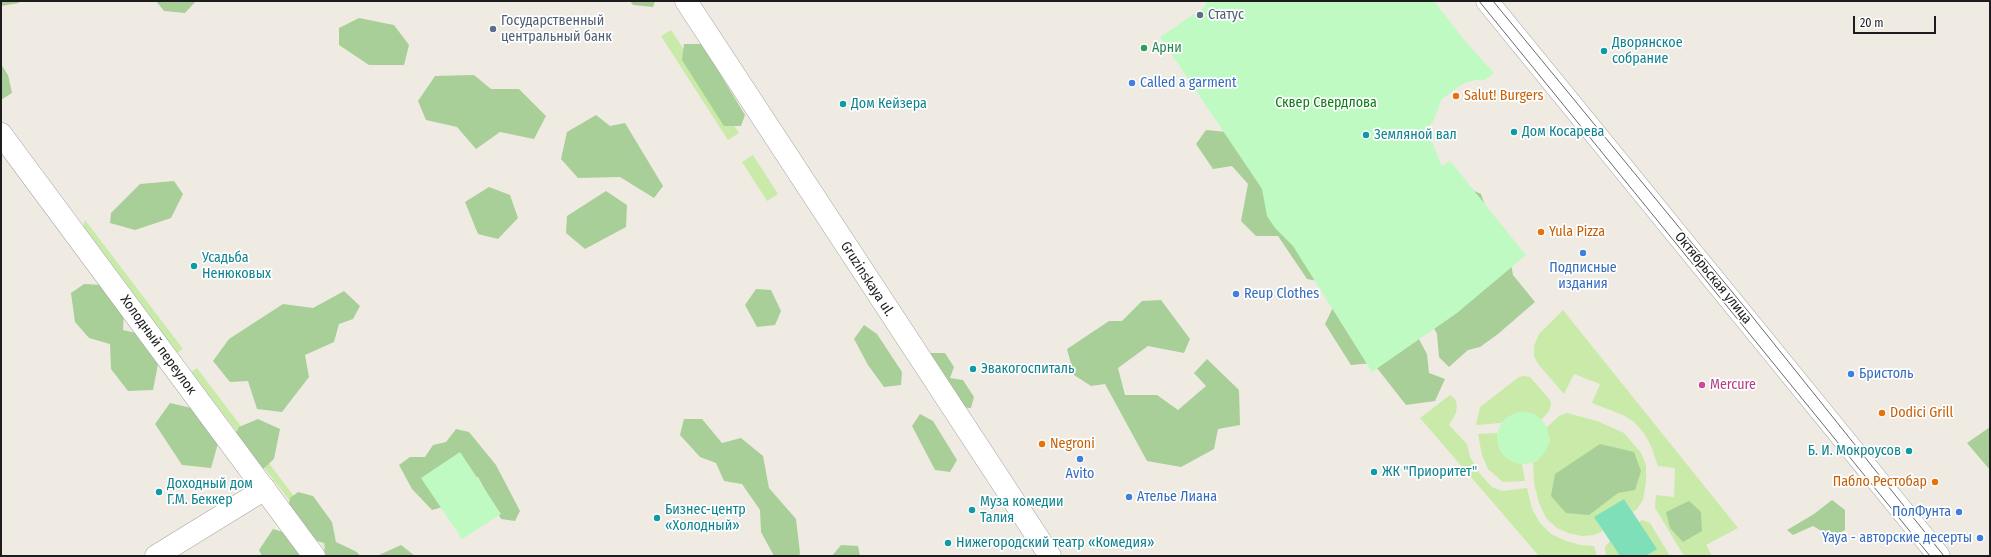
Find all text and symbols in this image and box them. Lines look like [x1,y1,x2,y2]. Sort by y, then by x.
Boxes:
place label: Статус [1208,7,1244,23]
scale bar [1855,8,1938,34]
marker: Статус [1195,10,1205,20]
place label: Государственный центральный банк [501,13,612,46]
text: 20 m [1860,16,1884,30]
marker: Государственный центральный банк [488,24,498,34]
place label: Дворянское собрание [1612,35,1683,68]
place label: Арни [1152,40,1182,56]
marker: Арни [1139,43,1149,53]
marker: Дворянское собрание [1599,46,1609,56]
place label: Called a garment [1140,75,1237,91]
marker: Called a garment [1127,78,1137,88]
place label: Salut! Burgers [1464,88,1543,104]
marker: Salut! Burgers [1451,91,1461,101]
park label: Сквер Свердлова [1275,95,1377,111]
place label: Дом Кейзера [851,96,927,112]
marker: Дом Кейзера [838,99,848,109]
place label: Дом Косарева [1522,124,1604,140]
place label: Земляной вал [1374,127,1457,143]
marker: Дом Косарева [1509,127,1519,137]
marker: Земляной вал [1361,130,1371,140]
place label: Yula Pizza [1549,224,1605,240]
marker: Yula Pizza [1536,227,1546,237]
street label: Октябрьская улица [1671,229,1755,327]
street label: Gruzinskaya ul. [837,238,897,320]
marker: Подписные издания [1578,248,1588,258]
place label: Усадьба Ненюковых [202,250,271,282]
place label: Подписные издания [1549,260,1617,292]
marker: Усадьба Ненюковых [189,261,199,271]
place label: Reup Clothes [1244,286,1319,302]
marker: Reup Clothes [1231,289,1241,299]
street label: Холодный переулок [116,292,200,398]
place label: Эвакогоспиталь [981,361,1074,377]
marker: Эвакогоспиталь [968,364,978,374]
place label: Бристоль [1859,366,1914,382]
marker: Бристоль [1846,369,1856,379]
place label: Mercure [1710,377,1756,393]
marker: Mercure [1697,380,1707,390]
place label: Dodici Grill [1890,405,1953,421]
marker: Dodici Grill [1877,408,1887,418]
place label: Negroni [1050,436,1095,452]
marker: Negroni [1037,439,1047,449]
place label: Б. И. Мокроусов [1808,443,1901,459]
marker: Б. И. Мокроусов [1904,446,1914,456]
marker: Avito [1075,454,1085,464]
place label: ЖК "Приоритет" [1382,464,1477,480]
place label: Avito [1066,466,1094,482]
marker: ЖК "Приоритет" [1369,467,1379,477]
place label: Пабло Рестобар [1833,474,1927,490]
place label: Доходный дом Г.М. Беккер [167,476,253,508]
marker: Пабло Рестобар [1930,477,1940,487]
marker: Доходный дом Г.М. Беккер [154,487,164,497]
place label: Ателье Лиана [1137,489,1217,505]
marker: Ателье Лиана [1124,492,1134,502]
place label: Муза комедии Талия [980,494,1064,526]
place label: Бизнес-центр «Холодный» [665,502,746,534]
place label: ПолФунта [1892,504,1951,520]
marker: Муза комедии Талия [967,505,977,515]
marker: ПолФунта [1954,507,1964,517]
marker: Бизнес-центр «Холодный» [652,513,662,523]
place label: Yaya - авторские десерты [1822,530,1972,546]
marker: Yaya - авторские десерты [1975,533,1985,543]
place label: Нижегородский театр «Комедия» [956,535,1154,551]
marker: Нижегородский театр «Комедия» [943,538,953,548]

